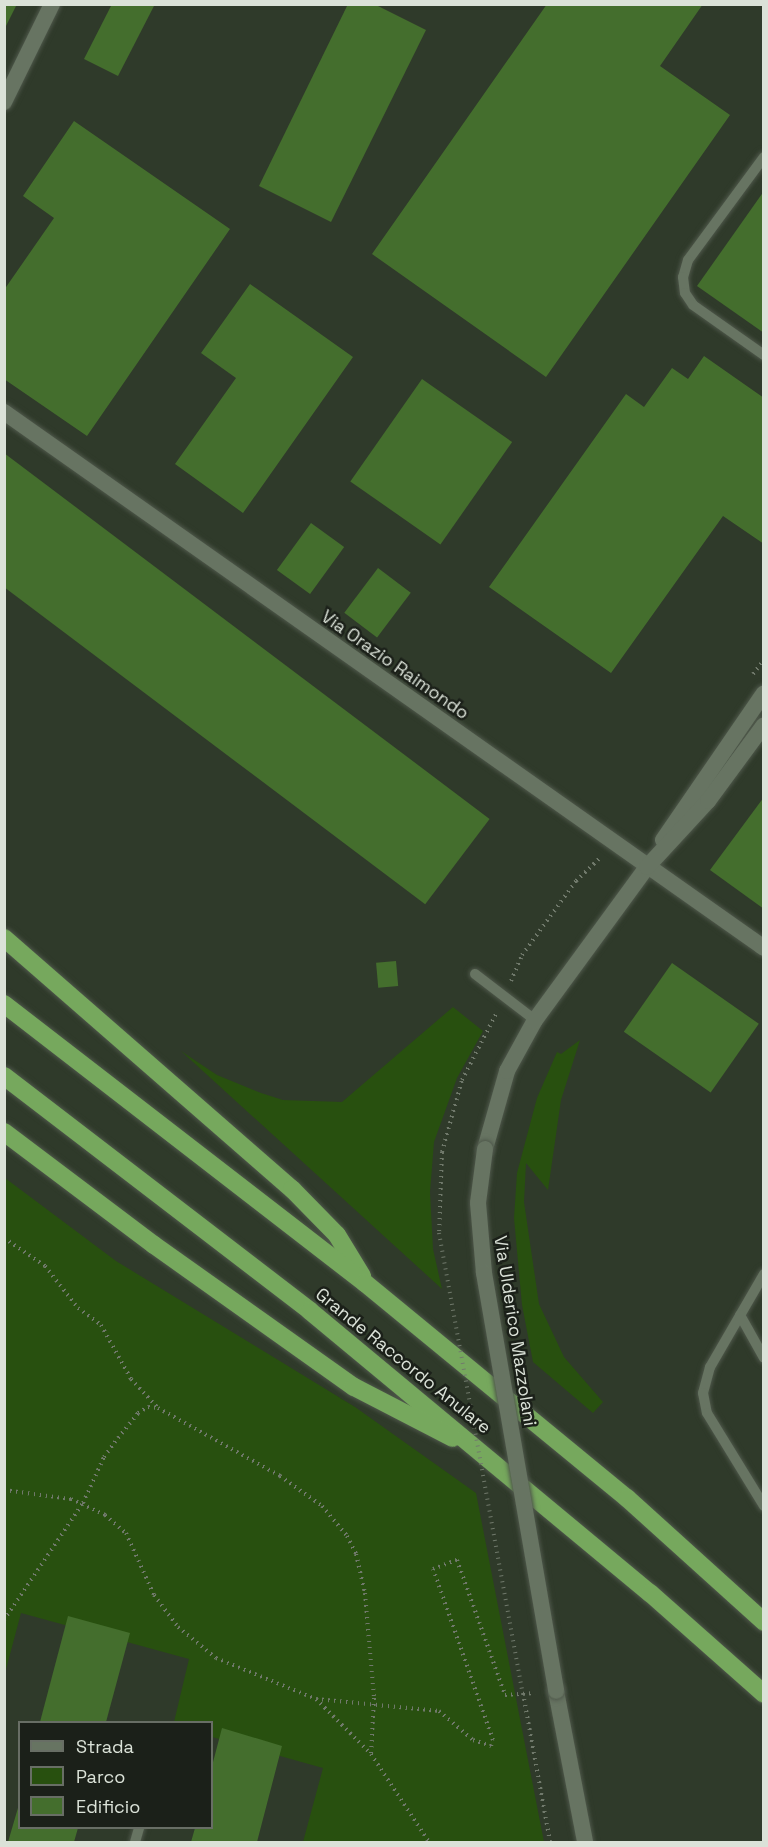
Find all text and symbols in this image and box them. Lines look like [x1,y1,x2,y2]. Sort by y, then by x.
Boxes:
street label: Via Orazio Raimondo [317,606,473,724]
street label: Via Ulderico Mazzolani [489,1234,541,1428]
street label: Grande Raccordo Anulare [311,1283,495,1439]
legend [18,1721,213,1829]
text: Strada [76,1735,134,1758]
text: Parco [76,1765,125,1788]
text: Edificio [76,1795,140,1818]

